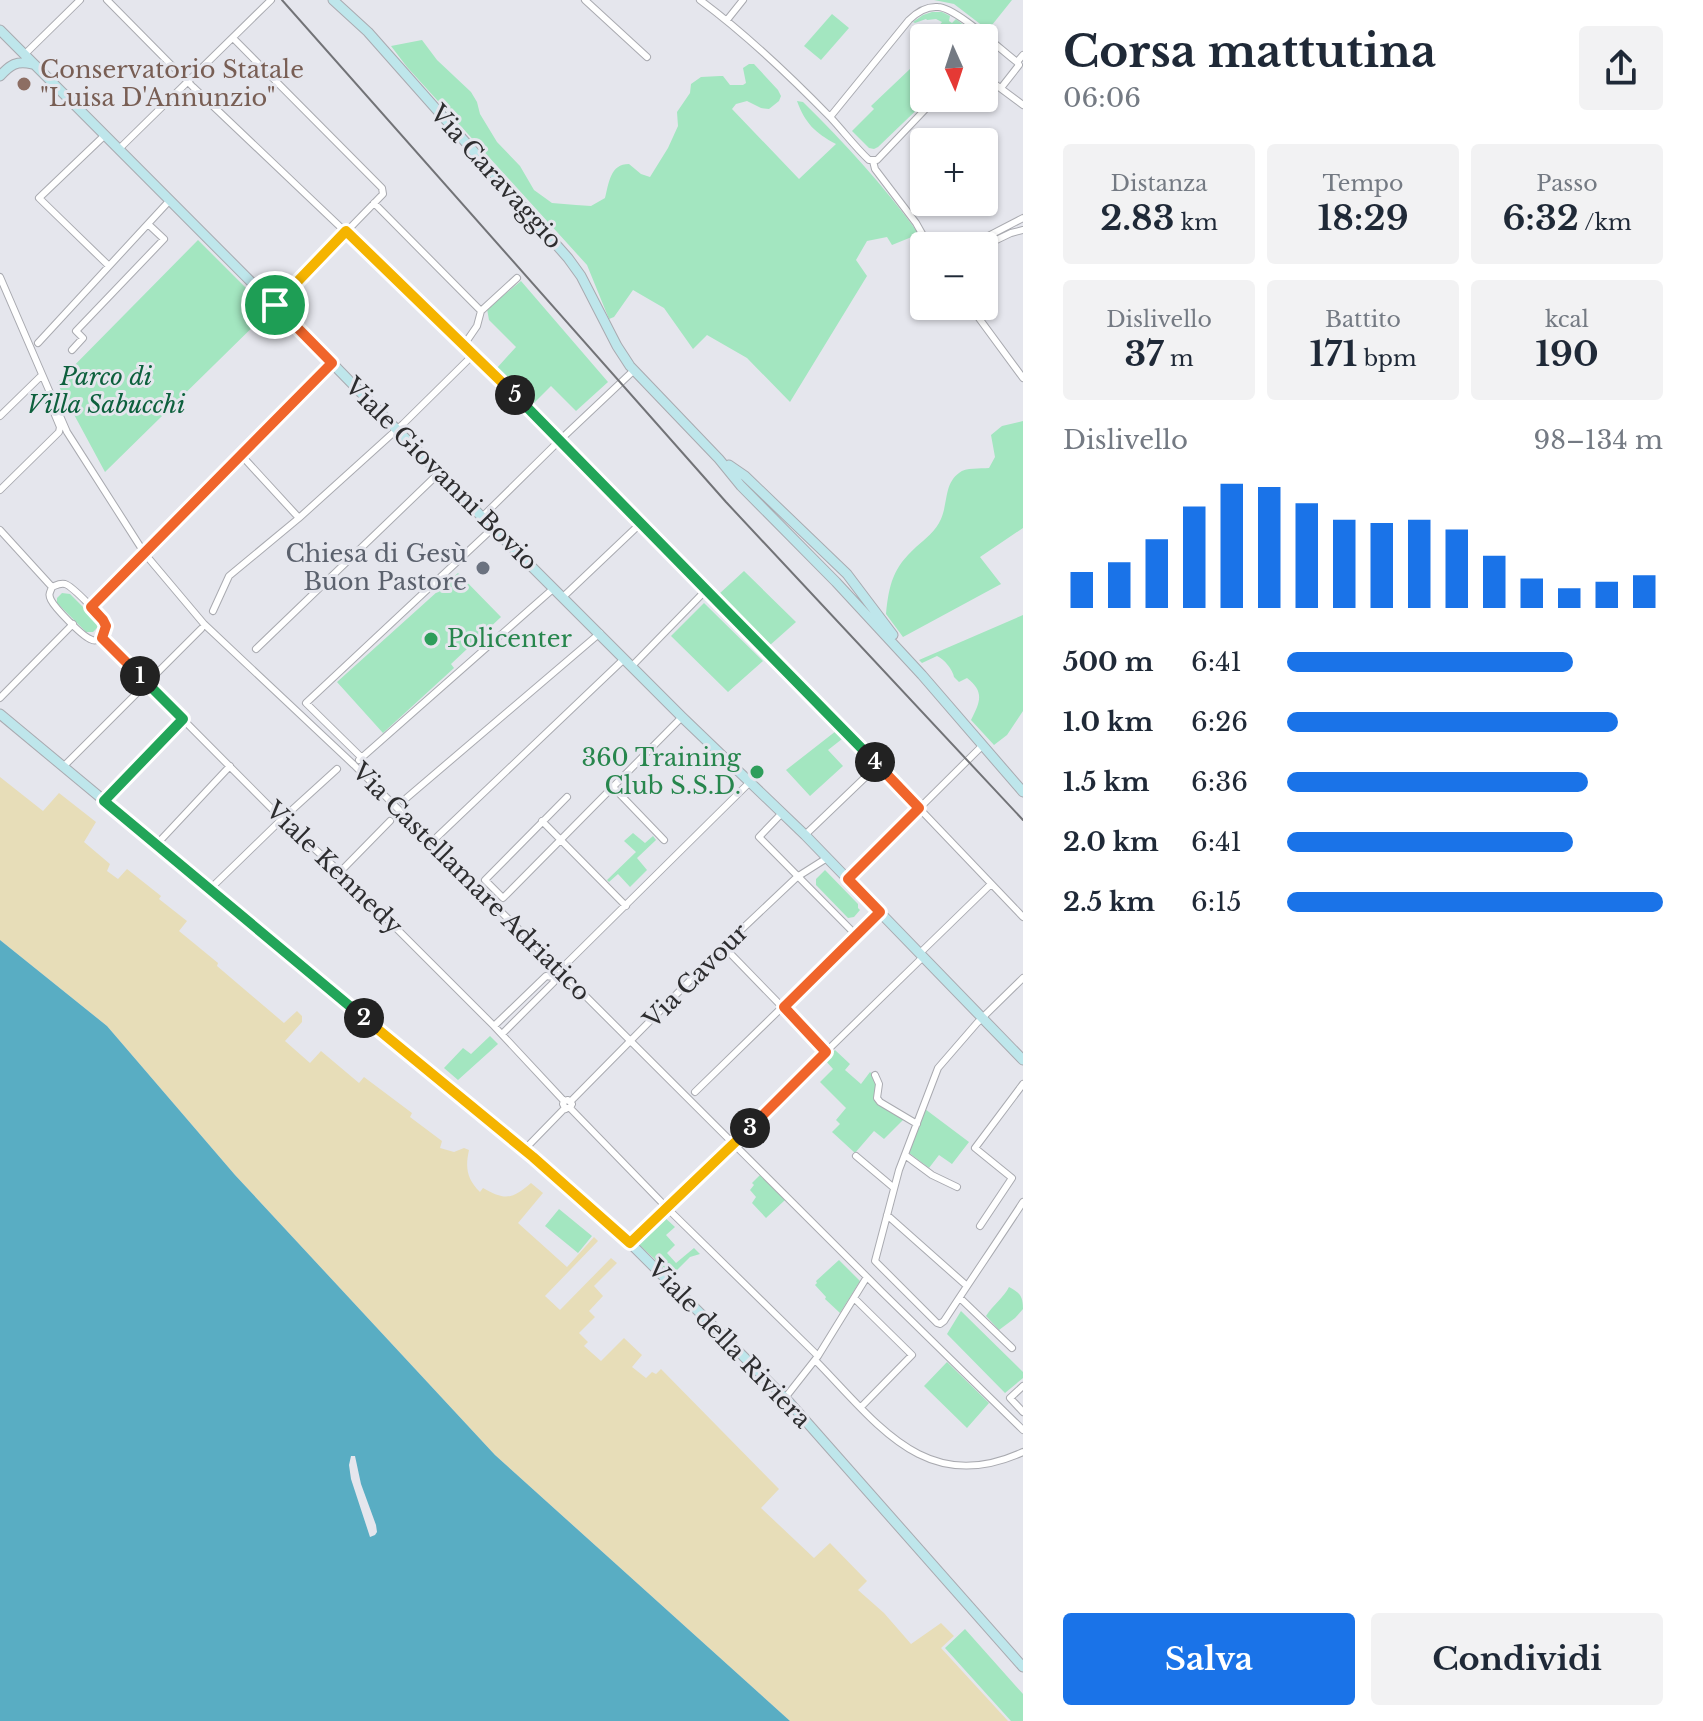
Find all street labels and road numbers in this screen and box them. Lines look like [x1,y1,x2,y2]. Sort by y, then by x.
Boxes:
street label: Via Caravaggio [423,98,569,255]
street label: Viale Giovanni Bovio [338,370,544,576]
street label: Via Castellamare Adriatico [346,756,596,1007]
street label: Viale Kennedy [259,794,409,941]
street label: Via Cavour [637,917,754,1035]
street label: Viale della Riviera [641,1253,817,1434]

